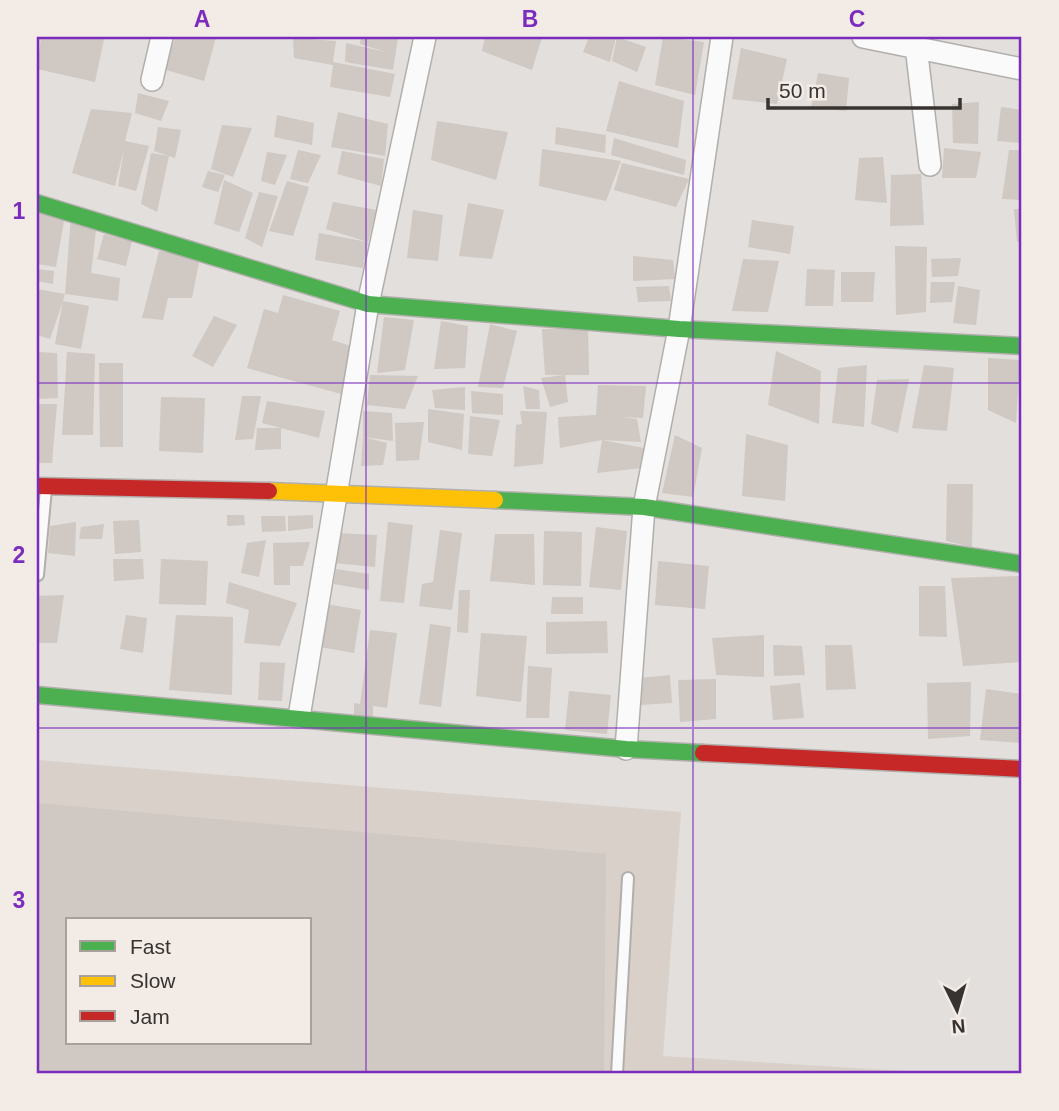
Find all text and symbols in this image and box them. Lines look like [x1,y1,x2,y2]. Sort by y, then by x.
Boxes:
text: A [194,6,210,32]
text: B [522,6,538,32]
text: C [849,6,865,32]
scale bar [768,66,961,110]
text: 50 m [779,79,826,102]
text: 1 [13,198,26,224]
text: 2 [13,542,25,568]
text: 3 [13,887,25,913]
legend [66,918,312,1044]
text: Fast [130,935,171,958]
text: Slow [130,969,176,992]
north arrow [922,974,992,1044]
text: Jam [130,1005,170,1028]
text: N [951,1015,966,1037]

